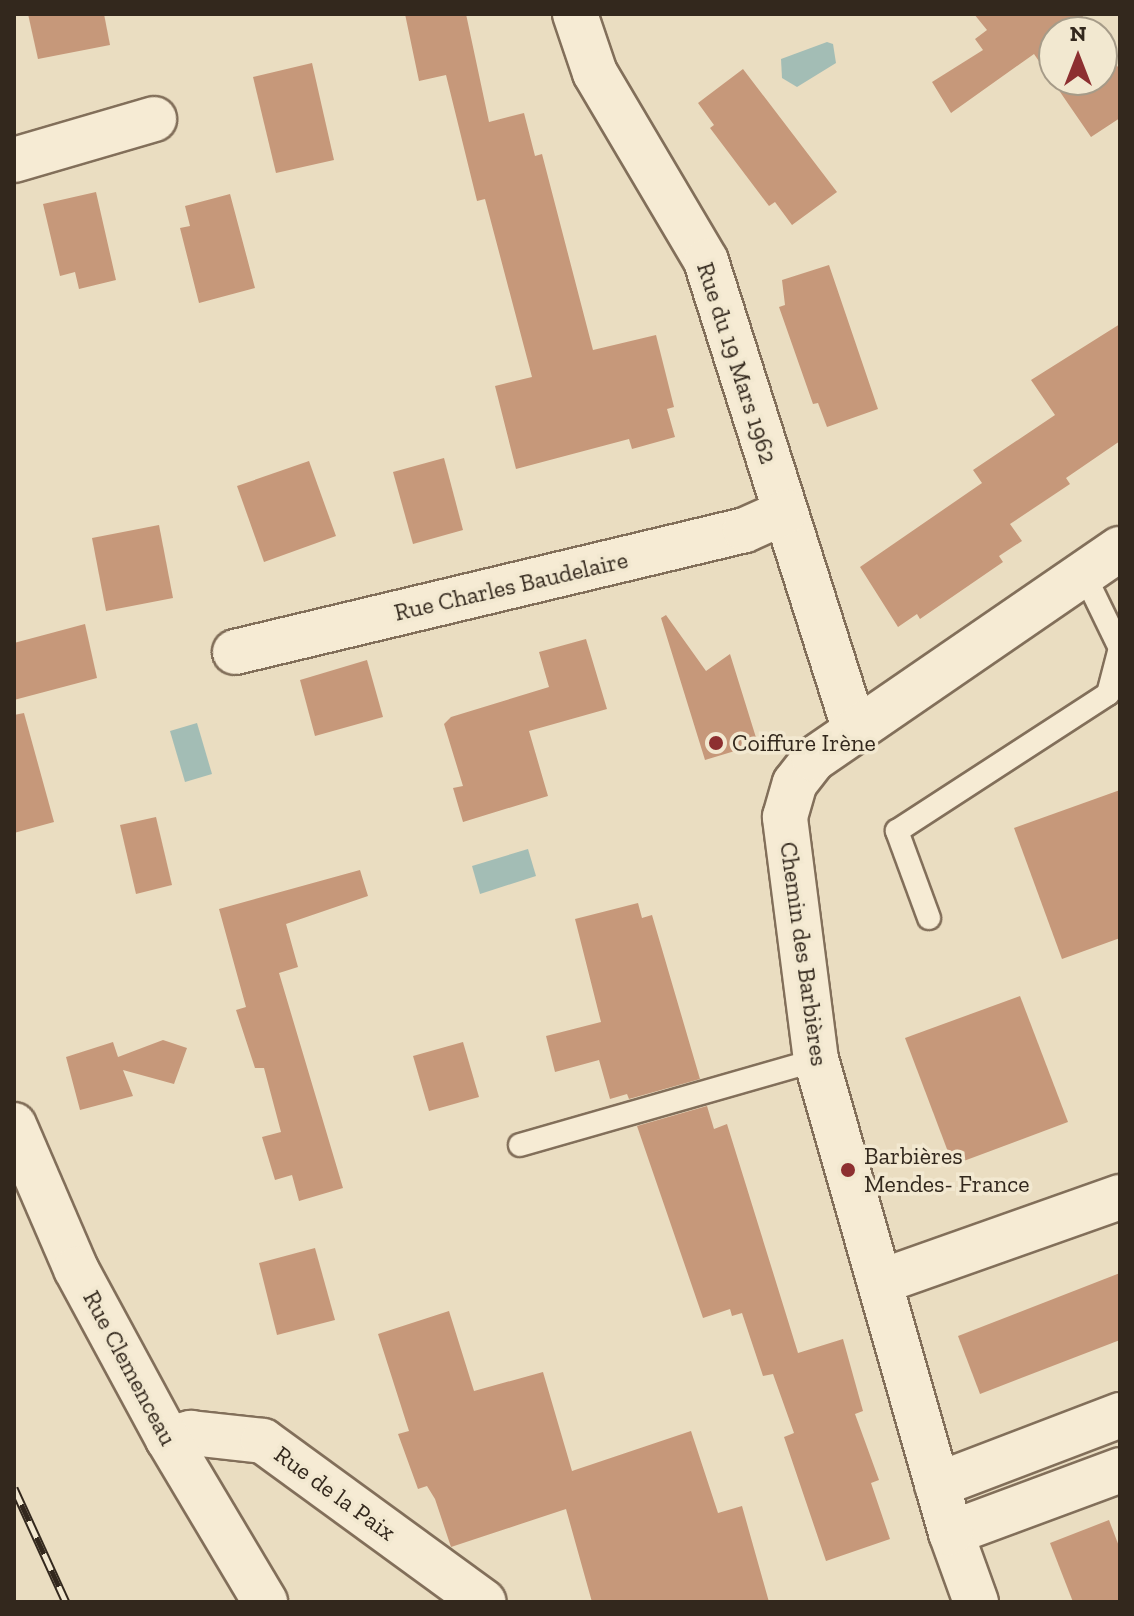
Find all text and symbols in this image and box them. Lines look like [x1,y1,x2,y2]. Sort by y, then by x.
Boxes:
north arrow [1038,16,1118,96]
text: N [1070,20,1086,47]
street label: Rue du 19 Mars 1962 [691,259,783,467]
street label: Rue Charles Baudelaire [391,545,631,627]
place label: Coiffure Irène [732,729,876,757]
marker: Coiffure Irène [707,734,725,752]
street label: Chemin des Barbières [774,840,834,1068]
place label: Barbières Mendes- France [864,1142,1030,1198]
marker: Barbières Mendes- France [839,1161,857,1179]
street label: Rue Clemenceau [77,1286,183,1450]
street label: Rue de la Paix [269,1439,401,1547]

